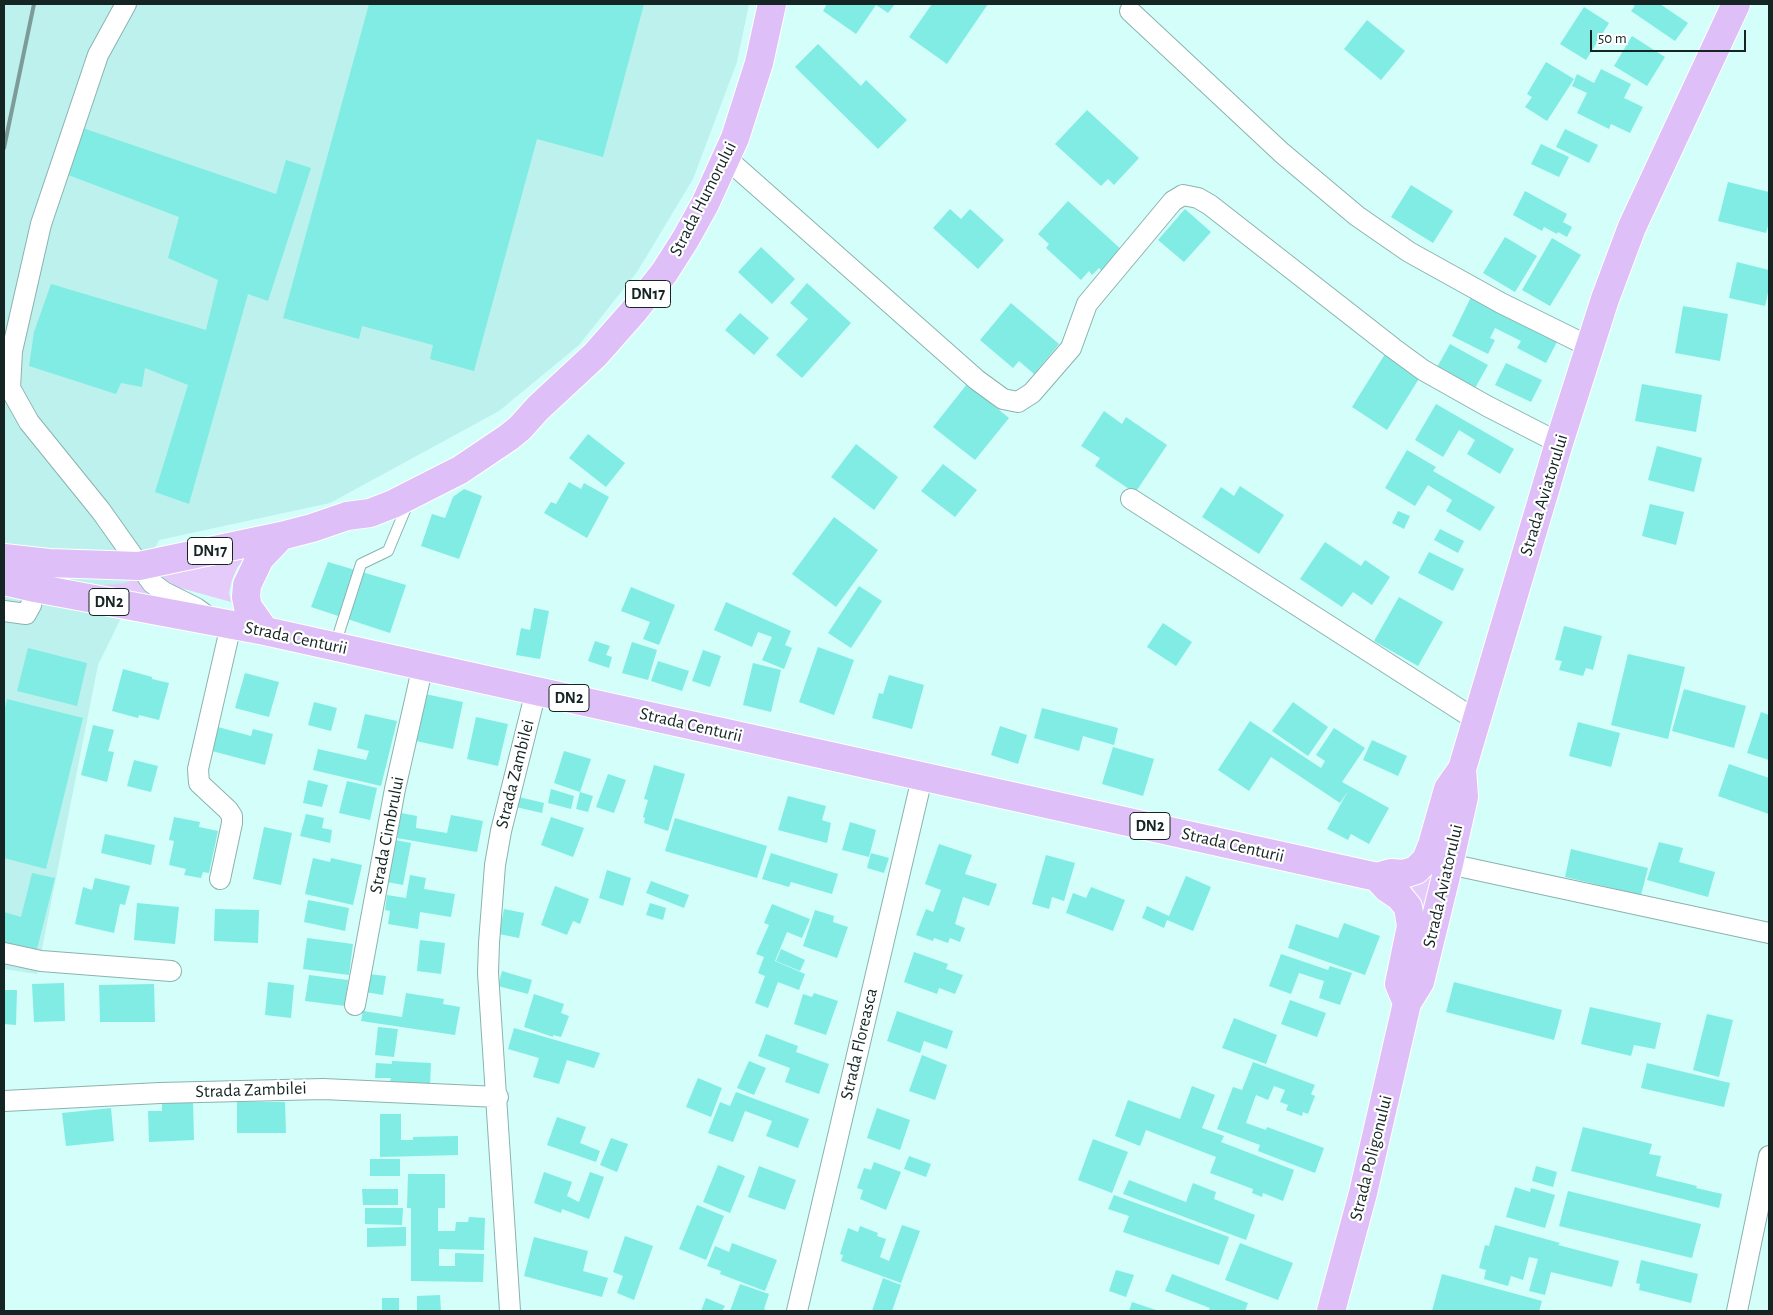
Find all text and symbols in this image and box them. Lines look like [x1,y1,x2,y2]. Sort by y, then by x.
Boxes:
scale bar [1593,20,1749,52]
text: 50 m [1598,31,1627,46]
street label: Strada Humorului [665,138,741,260]
road number: DN17 [626,280,670,308]
street label: Strada Aviatorului [1515,431,1573,559]
road number: DN17 [188,538,232,564]
road number: DN2 [89,588,129,616]
street label: Strada Centurii [243,617,349,659]
road number: DN2 [549,684,589,711]
street label: Strada Centurii [638,703,744,747]
street label: Strada Zambilei [491,717,539,831]
street label: Strada Cimbrului [365,775,409,895]
road number: DN2 [1130,812,1170,839]
street label: Strada Aviatorului [1418,822,1468,950]
street label: Strada Centurii [1180,823,1286,867]
street label: Strada Floreasca [836,986,882,1102]
street label: Strada Zambilei [195,1077,307,1103]
street label: Strada Poligonului [1345,1093,1397,1223]

